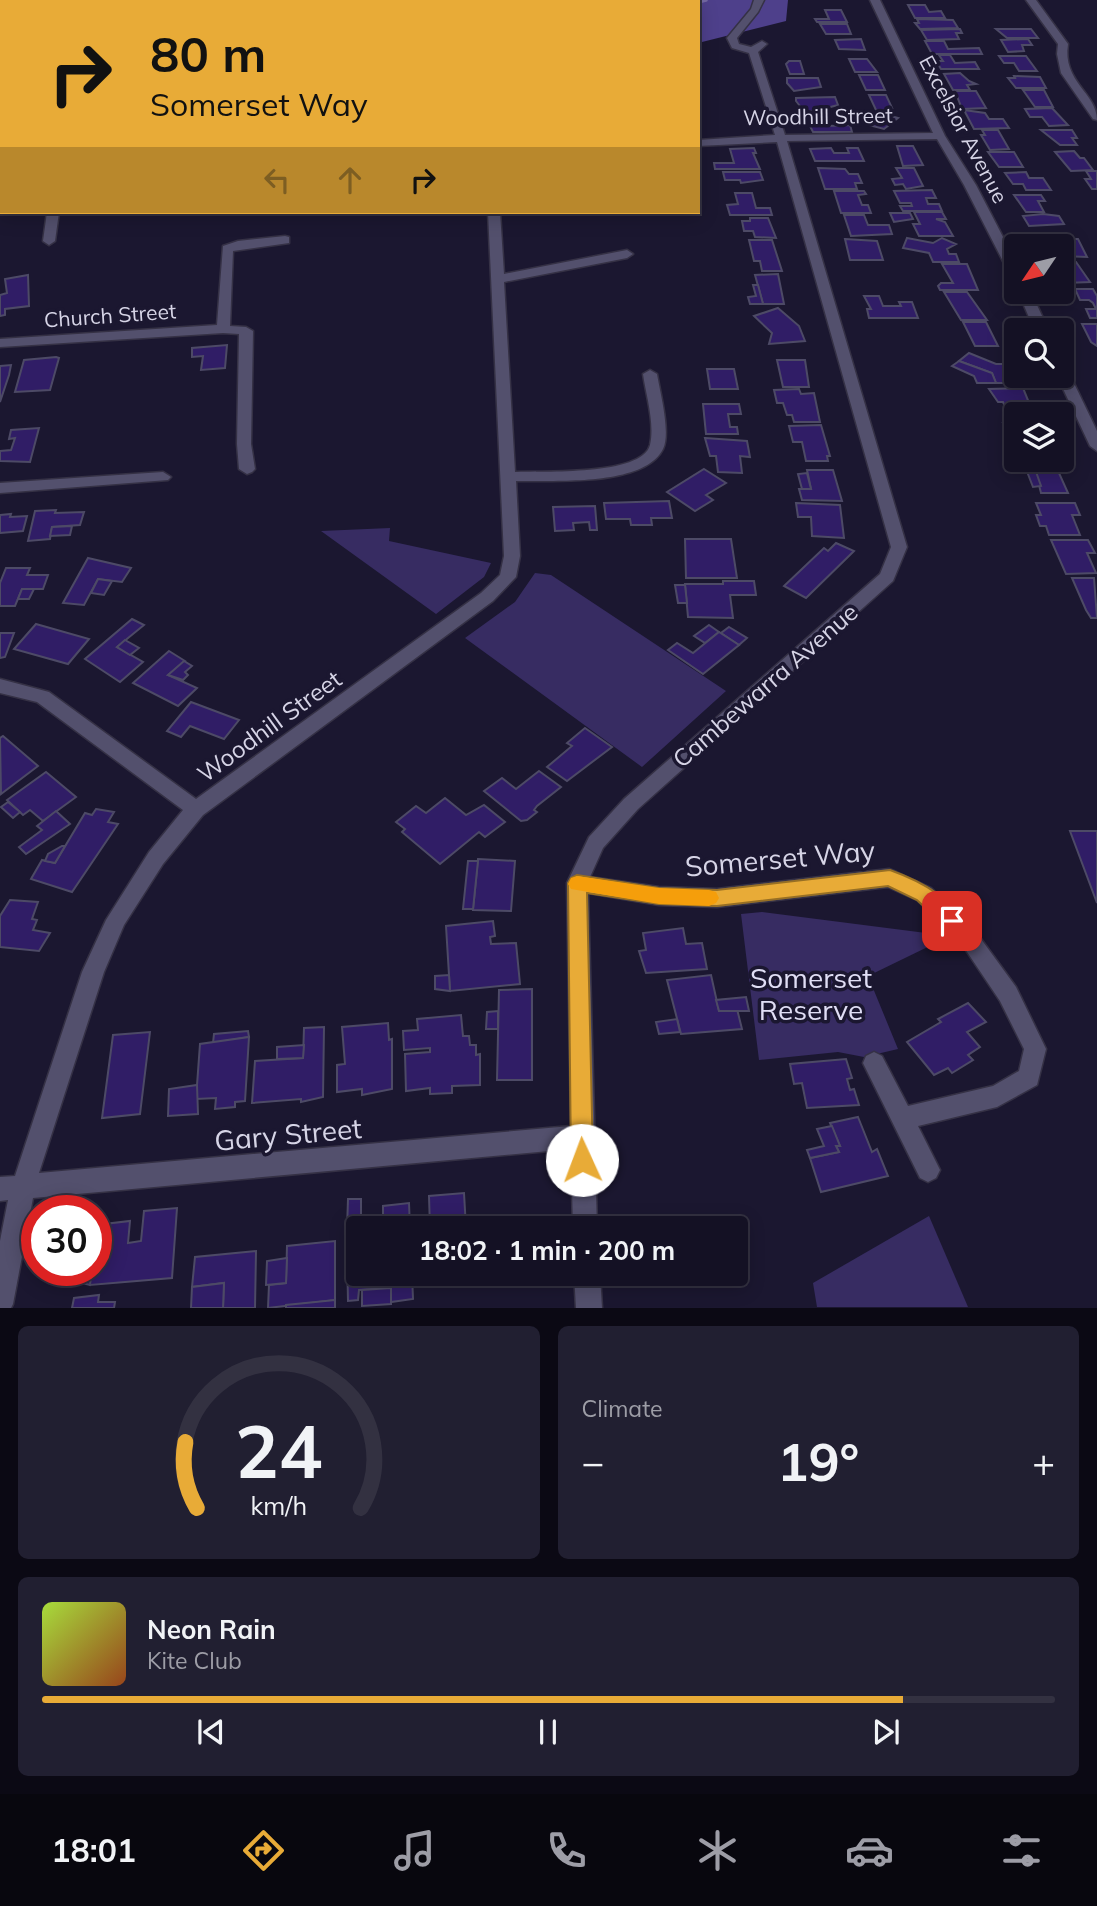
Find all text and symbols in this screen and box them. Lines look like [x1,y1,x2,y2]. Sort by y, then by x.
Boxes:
text: 80 m [150,23,266,84]
icon: right [35,28,126,119]
street label: Excelsior Avenue [914,51,1014,207]
text: Somerset Way [150,84,368,124]
street label: Woodhill Street [743,102,893,130]
icon: left [258,161,296,199]
icon: ahead [331,161,369,199]
icon: right [404,161,442,199]
north arrow [1004,234,1074,304]
map controls [1004,234,1074,472]
street label: Church Street [43,297,177,333]
button: search [1004,318,1074,388]
button: layers [1004,402,1074,472]
street label: Cambewarra Avenue [666,596,864,774]
street label: Woodhill Street [191,664,347,788]
street label: Somerset Way [684,832,877,884]
pin [922,891,982,951]
icon: arrive [933,902,971,940]
park label: Somerset Reserve [750,960,872,1027]
street label: Gary Street [213,1110,363,1158]
position arrow [545,1123,619,1197]
speed limit sign: 30 [21,1195,112,1286]
text: 18:02 · 1 min · 200 m [419,1234,675,1267]
text: Climate [582,1394,663,1423]
text: 24 [235,1406,322,1497]
text: 19° [777,1429,859,1494]
text: − [582,1438,604,1486]
text: + [1032,1438,1055,1486]
text: km/h [250,1490,307,1521]
text: Neon Rain [147,1613,276,1646]
text: Kite Club [147,1646,242,1675]
icon: previous [192,1713,230,1751]
icon: pause [529,1713,567,1751]
icon: next [867,1713,905,1751]
icon: directions [239,1826,288,1875]
icon: music [390,1826,439,1875]
icon: phone [542,1826,591,1875]
icon: climate [693,1826,742,1875]
icon: car [845,1826,894,1875]
icon: filters [997,1826,1046,1875]
text: 18:01 [51,1830,136,1870]

